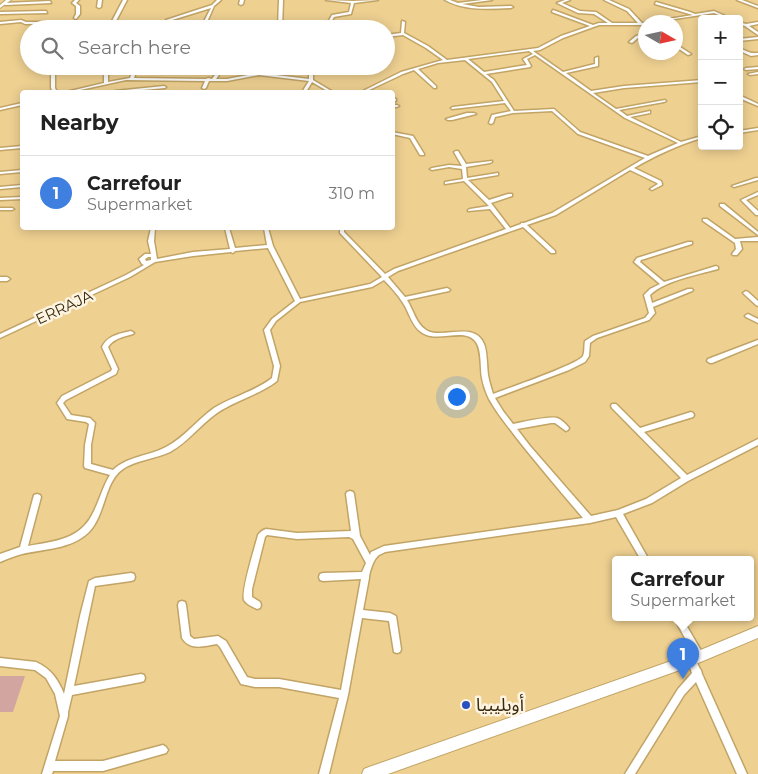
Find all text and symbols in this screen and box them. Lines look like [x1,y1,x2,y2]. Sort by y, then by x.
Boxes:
north arrow [638,15,683,60]
map controls [698,15,743,150]
button: + [698,15,743,60]
search box [20,20,395,75]
icon: search [38,34,66,62]
text: Search here [78,36,191,59]
button: − [698,60,743,105]
button: locate [698,105,743,150]
text: Nearby [40,110,119,135]
text: Carrefour [87,172,181,195]
text: 1 [53,184,59,203]
text: 310 m [328,184,375,203]
text: Supermarket [87,195,193,214]
street label: ERRAJA [32,285,96,328]
your location [444,384,470,410]
popup [612,556,754,621]
text: Carrefour [630,568,725,591]
text: Supermarket [630,591,736,610]
pin: 1 [667,638,699,679]
place label: أويليبيا [476,694,524,716]
marker: أويليبيا [460,699,472,711]

